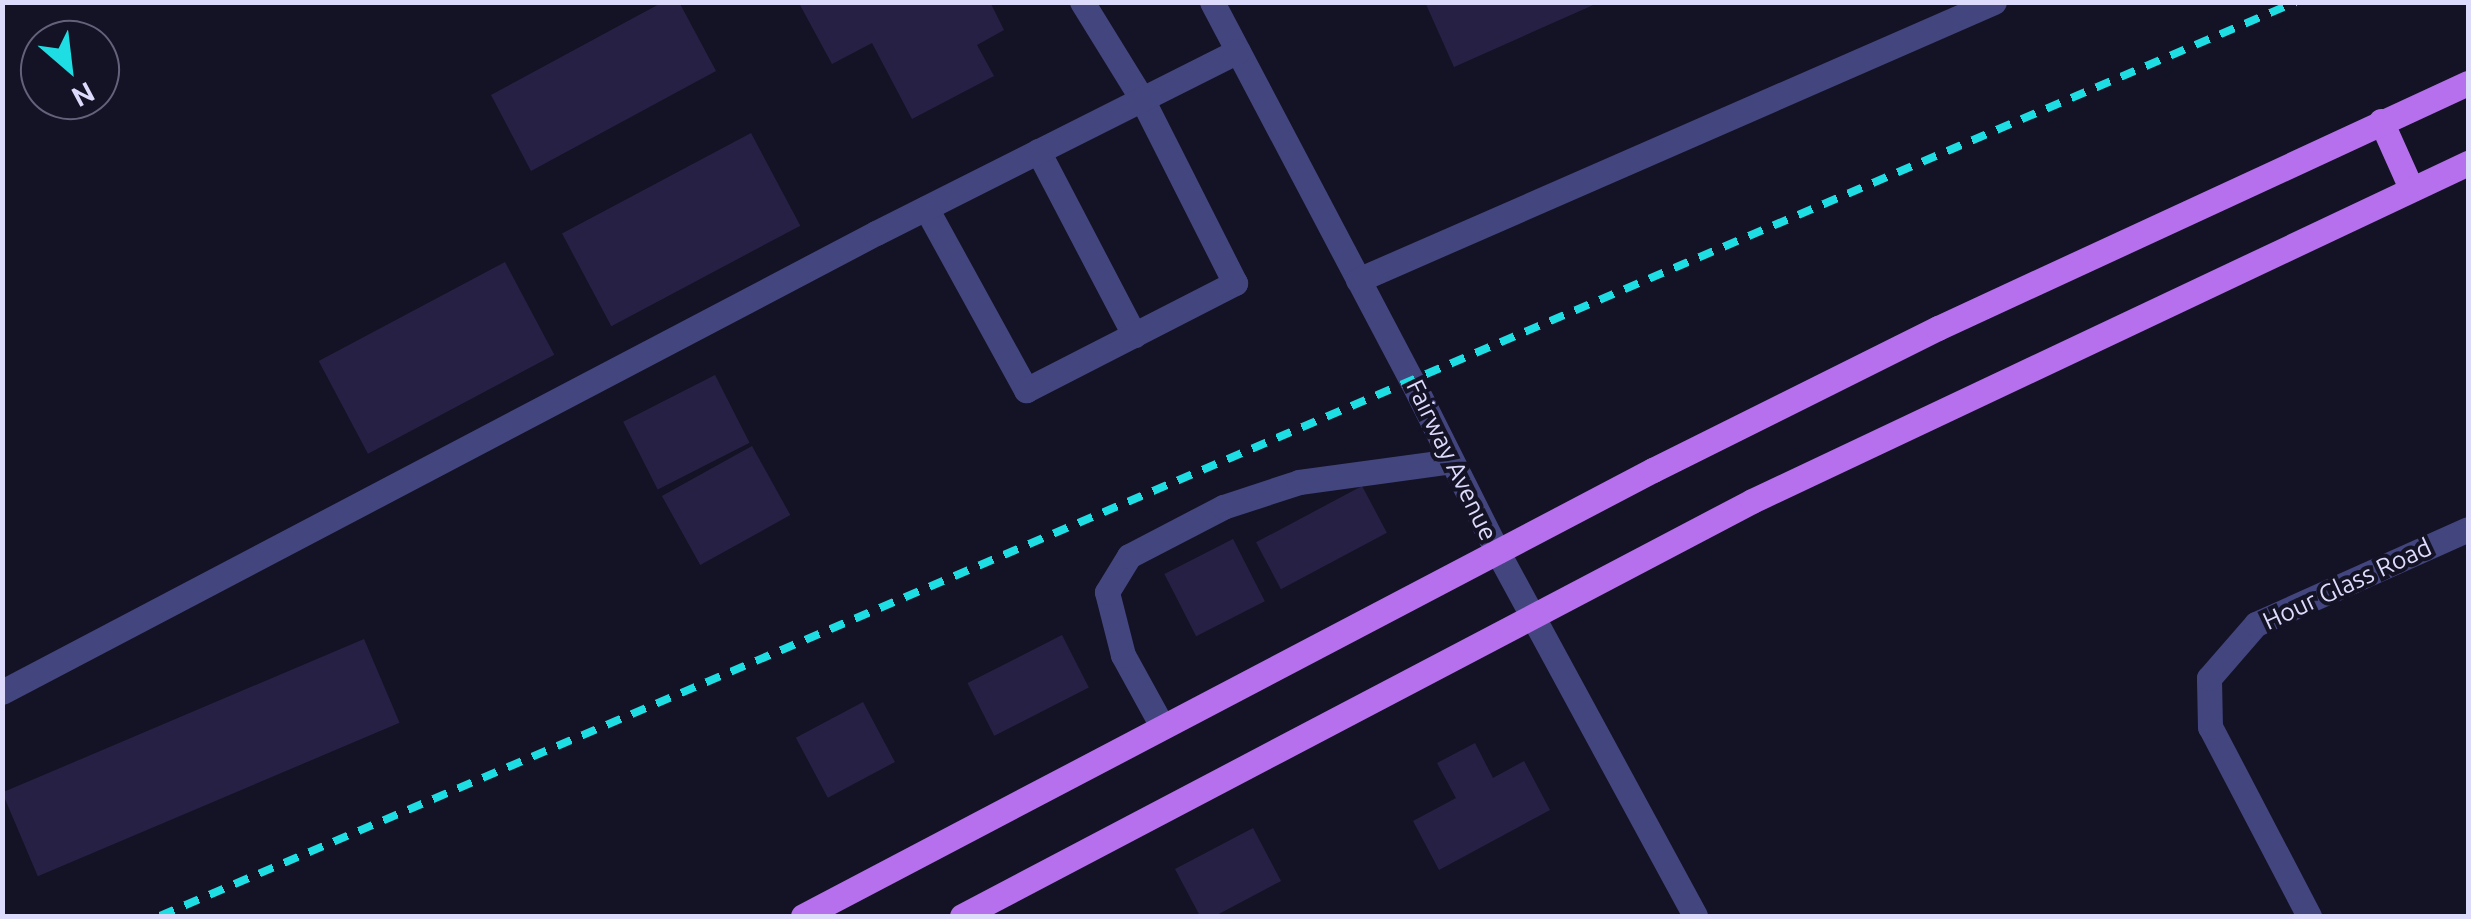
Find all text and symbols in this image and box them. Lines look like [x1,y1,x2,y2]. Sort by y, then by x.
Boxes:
north arrow [20,20,120,120]
text: N [67,77,100,114]
street label: Fairway Avenue [1400,375,1504,545]
street label: Hour Glass Road [2258,532,2436,636]

